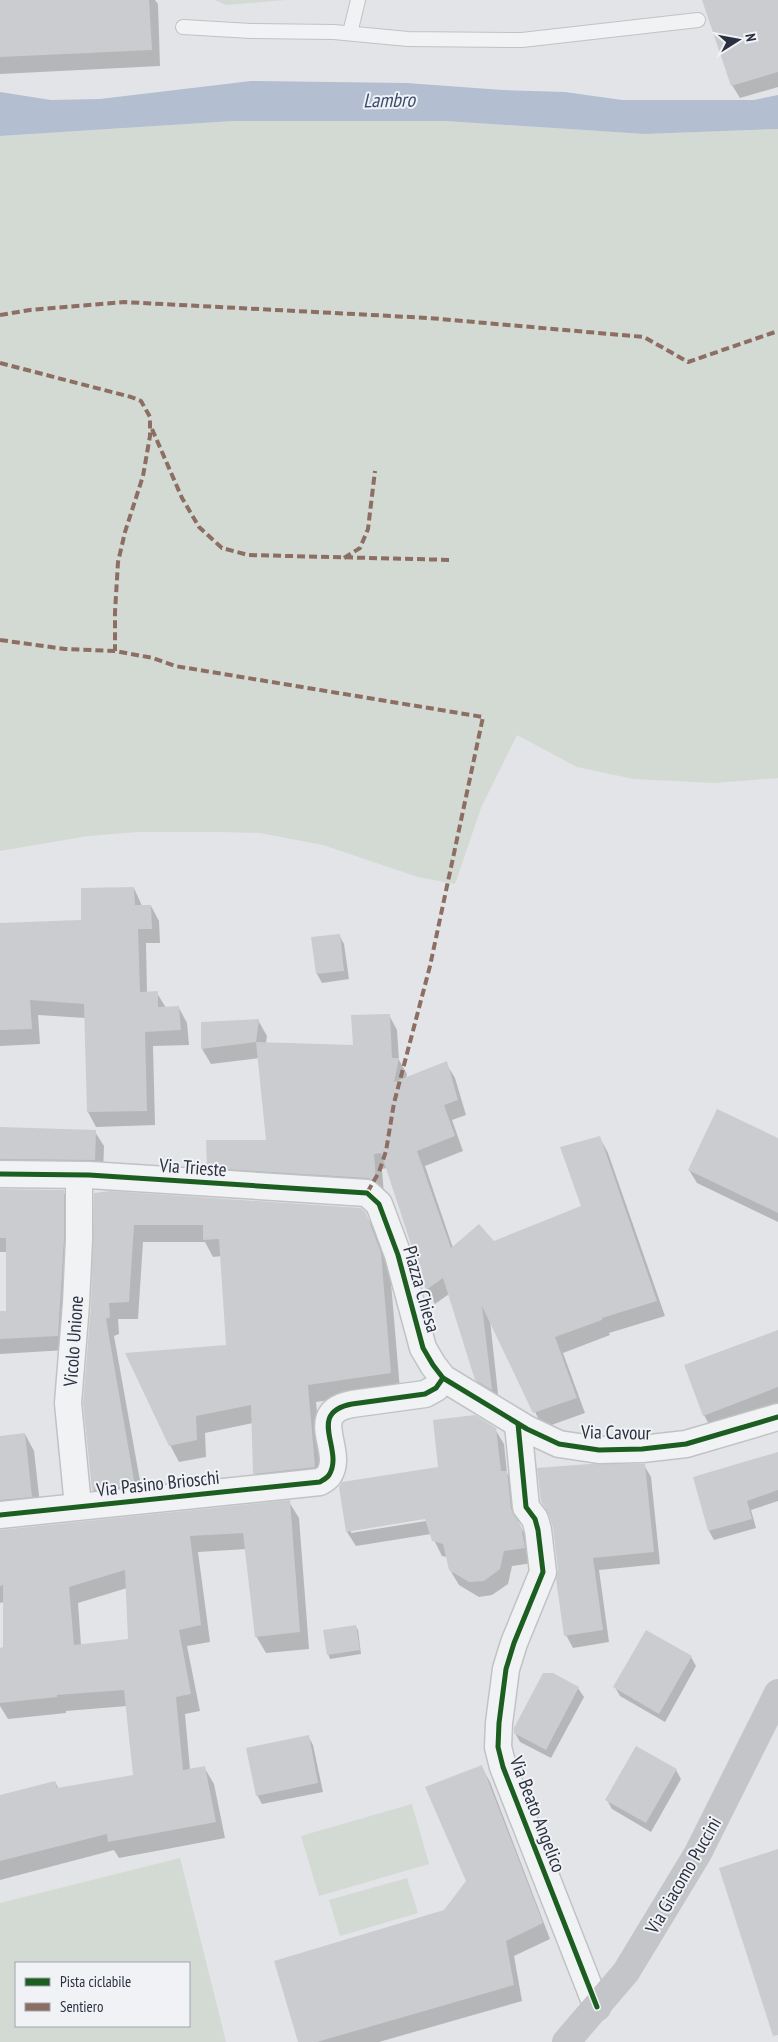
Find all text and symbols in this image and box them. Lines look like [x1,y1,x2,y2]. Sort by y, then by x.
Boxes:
north arrow [713,15,763,65]
text: N [741,32,760,43]
water label: Lambro [363,87,417,113]
street label: Via Trieste [158,1153,228,1181]
street label: Piazza Chiesa [398,1243,446,1335]
street label: Vicolo Unione [58,1295,88,1388]
street label: Via Cavour [580,1419,652,1445]
street label: Via Pasino Brioschi [94,1465,221,1501]
street label: Via Beato Angelico [505,1752,571,1875]
street label: Via Giacomo Puccini [639,1812,726,1939]
legend [15,1962,190,2027]
text: Pista ciclabile [60,1972,131,1991]
text: Sentiero [60,1997,103,2016]

